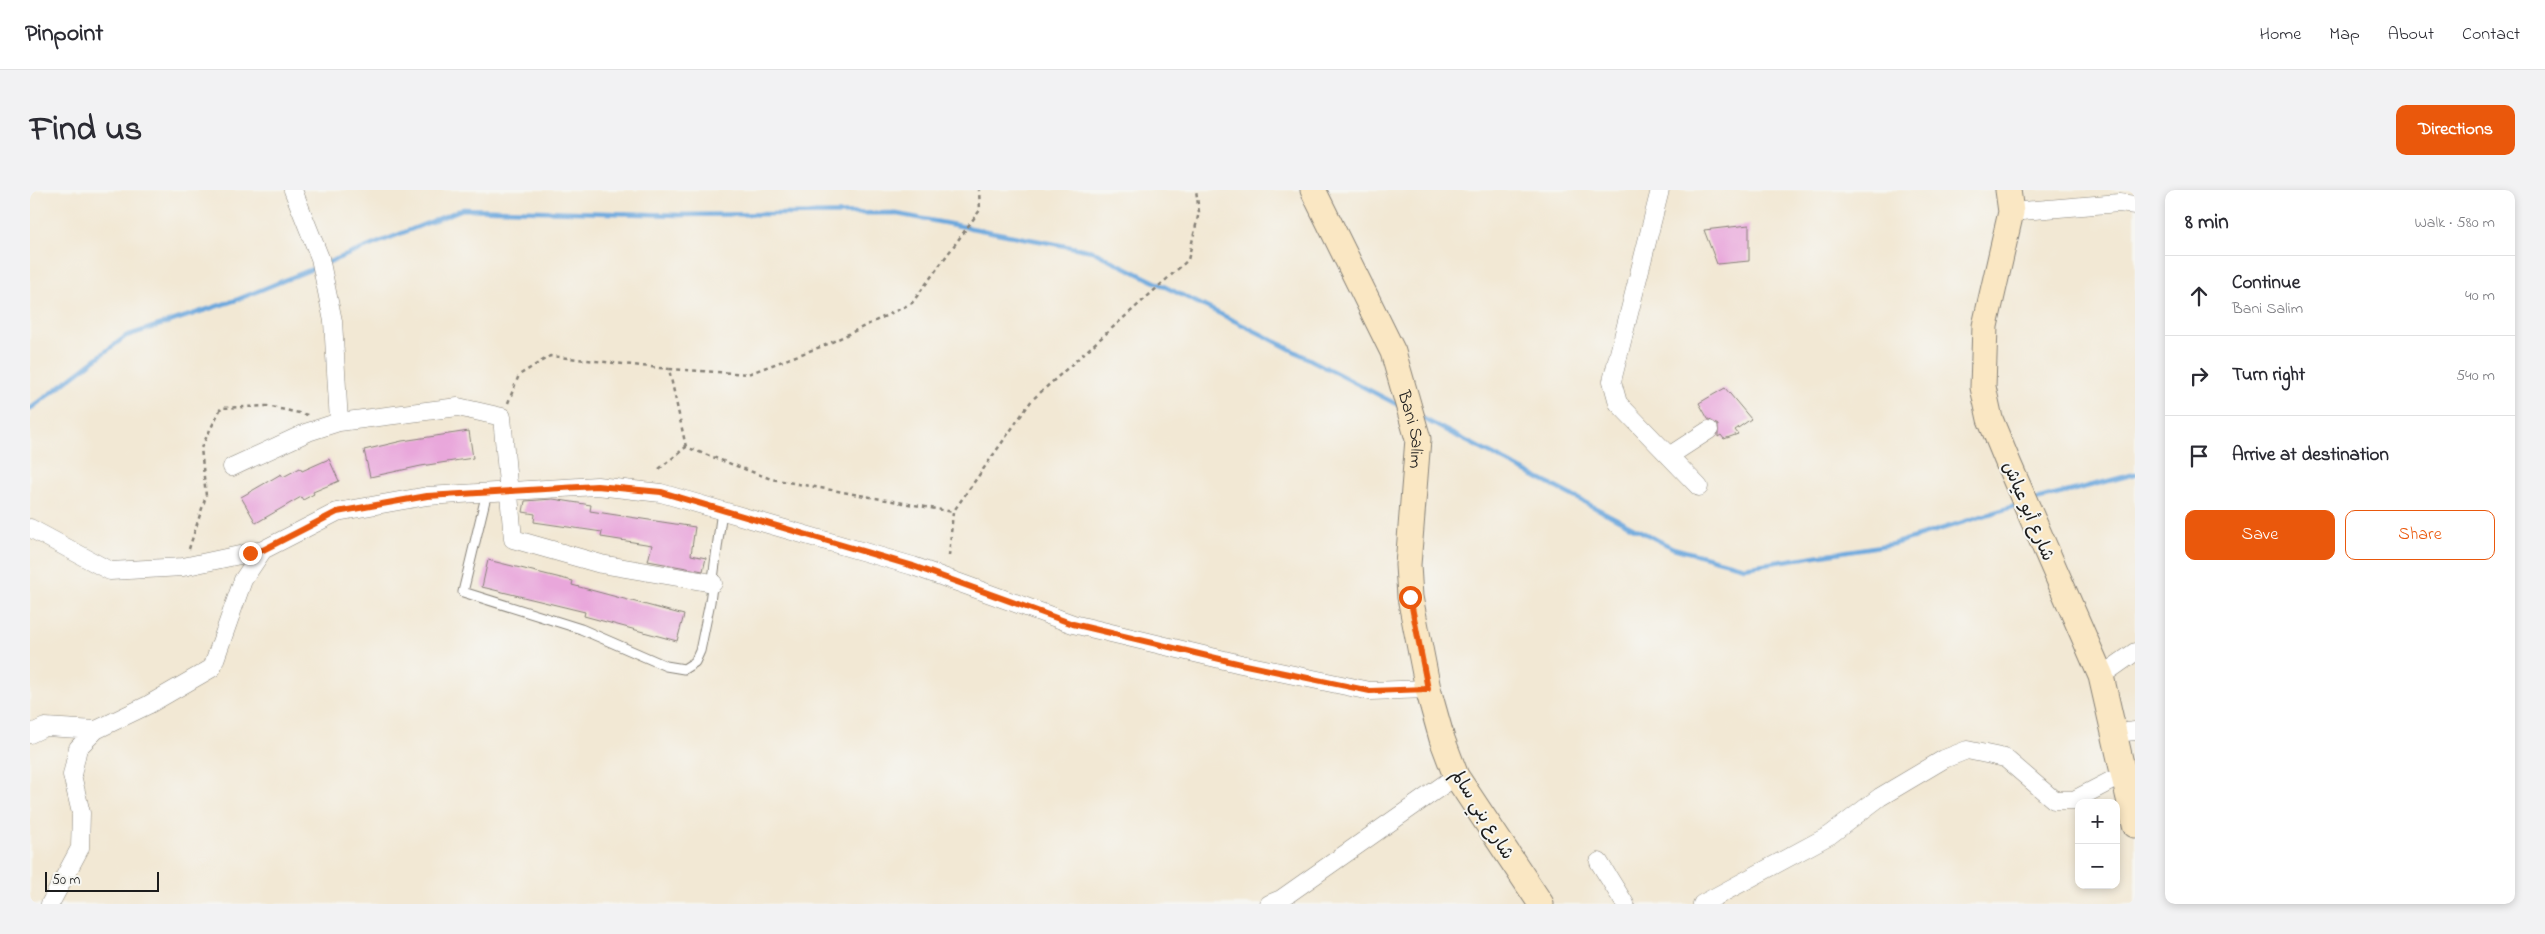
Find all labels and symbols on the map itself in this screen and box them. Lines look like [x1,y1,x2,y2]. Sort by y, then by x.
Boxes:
street label: Bani Salim [1389,387,1429,470]
street label: شارع أبو عياش [1994,458,2060,566]
route end [239,542,262,565]
route start [1399,586,1422,609]
street label: شارع بني سالم [1442,765,1519,866]
scale bar [45,869,159,892]

